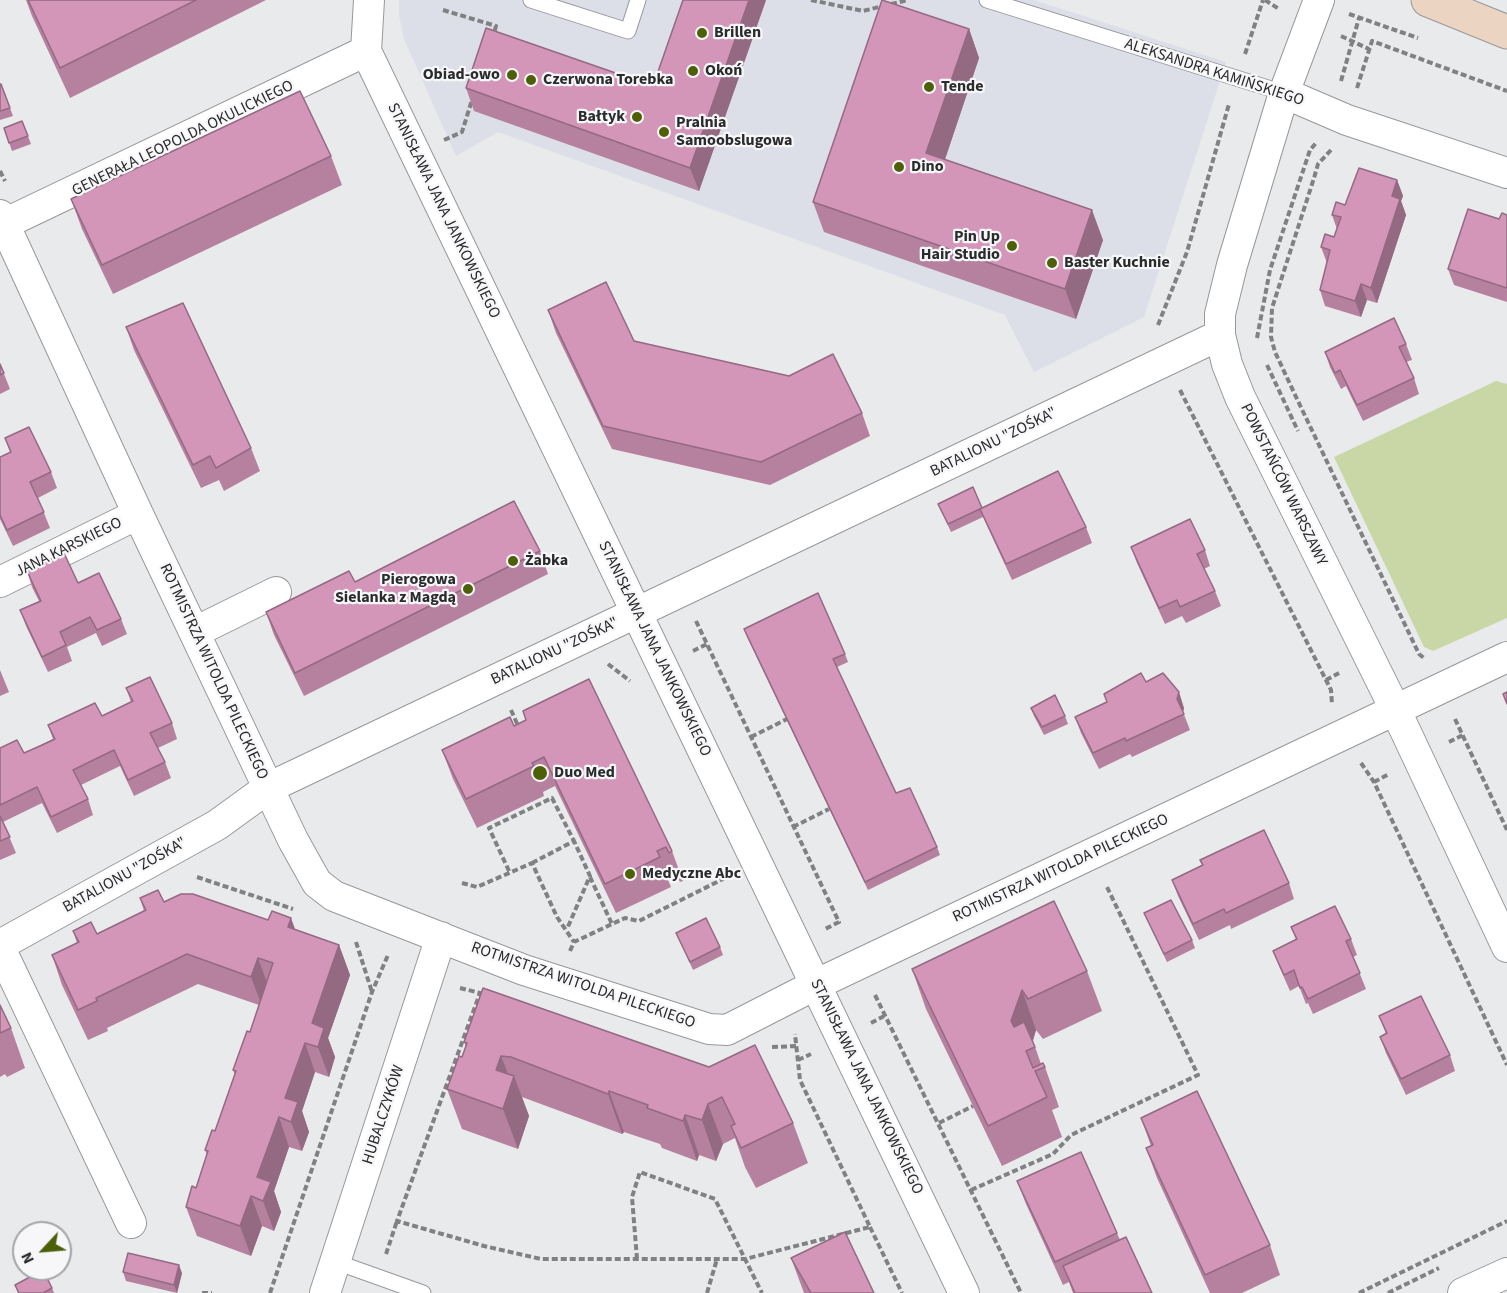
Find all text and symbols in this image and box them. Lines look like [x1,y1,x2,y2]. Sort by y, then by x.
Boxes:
place label: Brillen [714,23,761,43]
marker: Brillen [695,26,709,40]
street label: ALEKSANDRA KAMIŃSKIEGO [1122,35,1306,111]
place label: Okoń [705,61,742,81]
marker: Okoń [686,64,700,78]
place label: Obiad-owo [423,65,500,85]
marker: Obiad-owo [505,68,519,82]
place label: Czerwona Torebka [543,70,673,90]
marker: Czerwona Torebka [524,73,538,87]
street label: GENERAŁA LEOPOLDA OKULICKIEGO [69,77,297,201]
place label: Tende [941,77,984,97]
marker: Tende [922,80,936,94]
street label: STANISŁAWA JANA JANKOWSKIEGO [382,100,504,322]
place label: Bałtyk [578,107,625,127]
marker: Bałtyk [630,110,644,124]
place label: Pralnia Samoobslugowa [676,113,792,151]
marker: Pralnia Samoobslugowa [657,125,671,139]
place label: Dino [911,157,944,177]
marker: Dino [892,160,906,174]
place label: Pin Up Hair Studio [921,227,1000,265]
marker: Pin Up Hair Studio [1005,239,1019,253]
place label: Baster Kuchnie [1064,253,1170,273]
marker: Baster Kuchnie [1045,256,1059,270]
street label: POWSTAŃCÓW WARSZAWY [1235,401,1331,569]
street label: BATALIONU "ZOŚKA" [928,404,1060,482]
street label: JANA KARSKIEGO [13,514,125,582]
street label: STANISŁAWA JANA JANKOWSKIEGO [593,538,715,760]
place label: Żabka [525,551,568,571]
marker: Żabka [506,554,520,568]
street label: ROTMISTRZA WITOLDA PILECKIEGO [154,561,272,783]
place label: Pierogowa Sielanka z Magdą [335,570,456,608]
marker: Pierogowa Sielanka z Magdą [461,582,475,596]
street label: BATALIONU "ZOŚKA" [488,614,622,690]
place label: Duo Med [554,763,615,783]
marker: Duo Med [531,764,549,782]
street label: ROTMISTRZA WITOLDA PILECKIEGO [950,810,1172,928]
street label: BATALIONU "ZOŚKA" [60,834,190,918]
place label: Medyczne Abc [642,864,741,884]
marker: Medyczne Abc [623,867,637,881]
street label: ROTMISTRZA WITOLDA PILECKIEGO [468,939,698,1033]
street label: STANISŁAWA JANA JANKOWSKIEGO [805,976,927,1198]
street label: HUBALCZYKÓW [359,1063,409,1167]
north arrow [12,1221,72,1281]
text: N [15,1248,40,1268]

